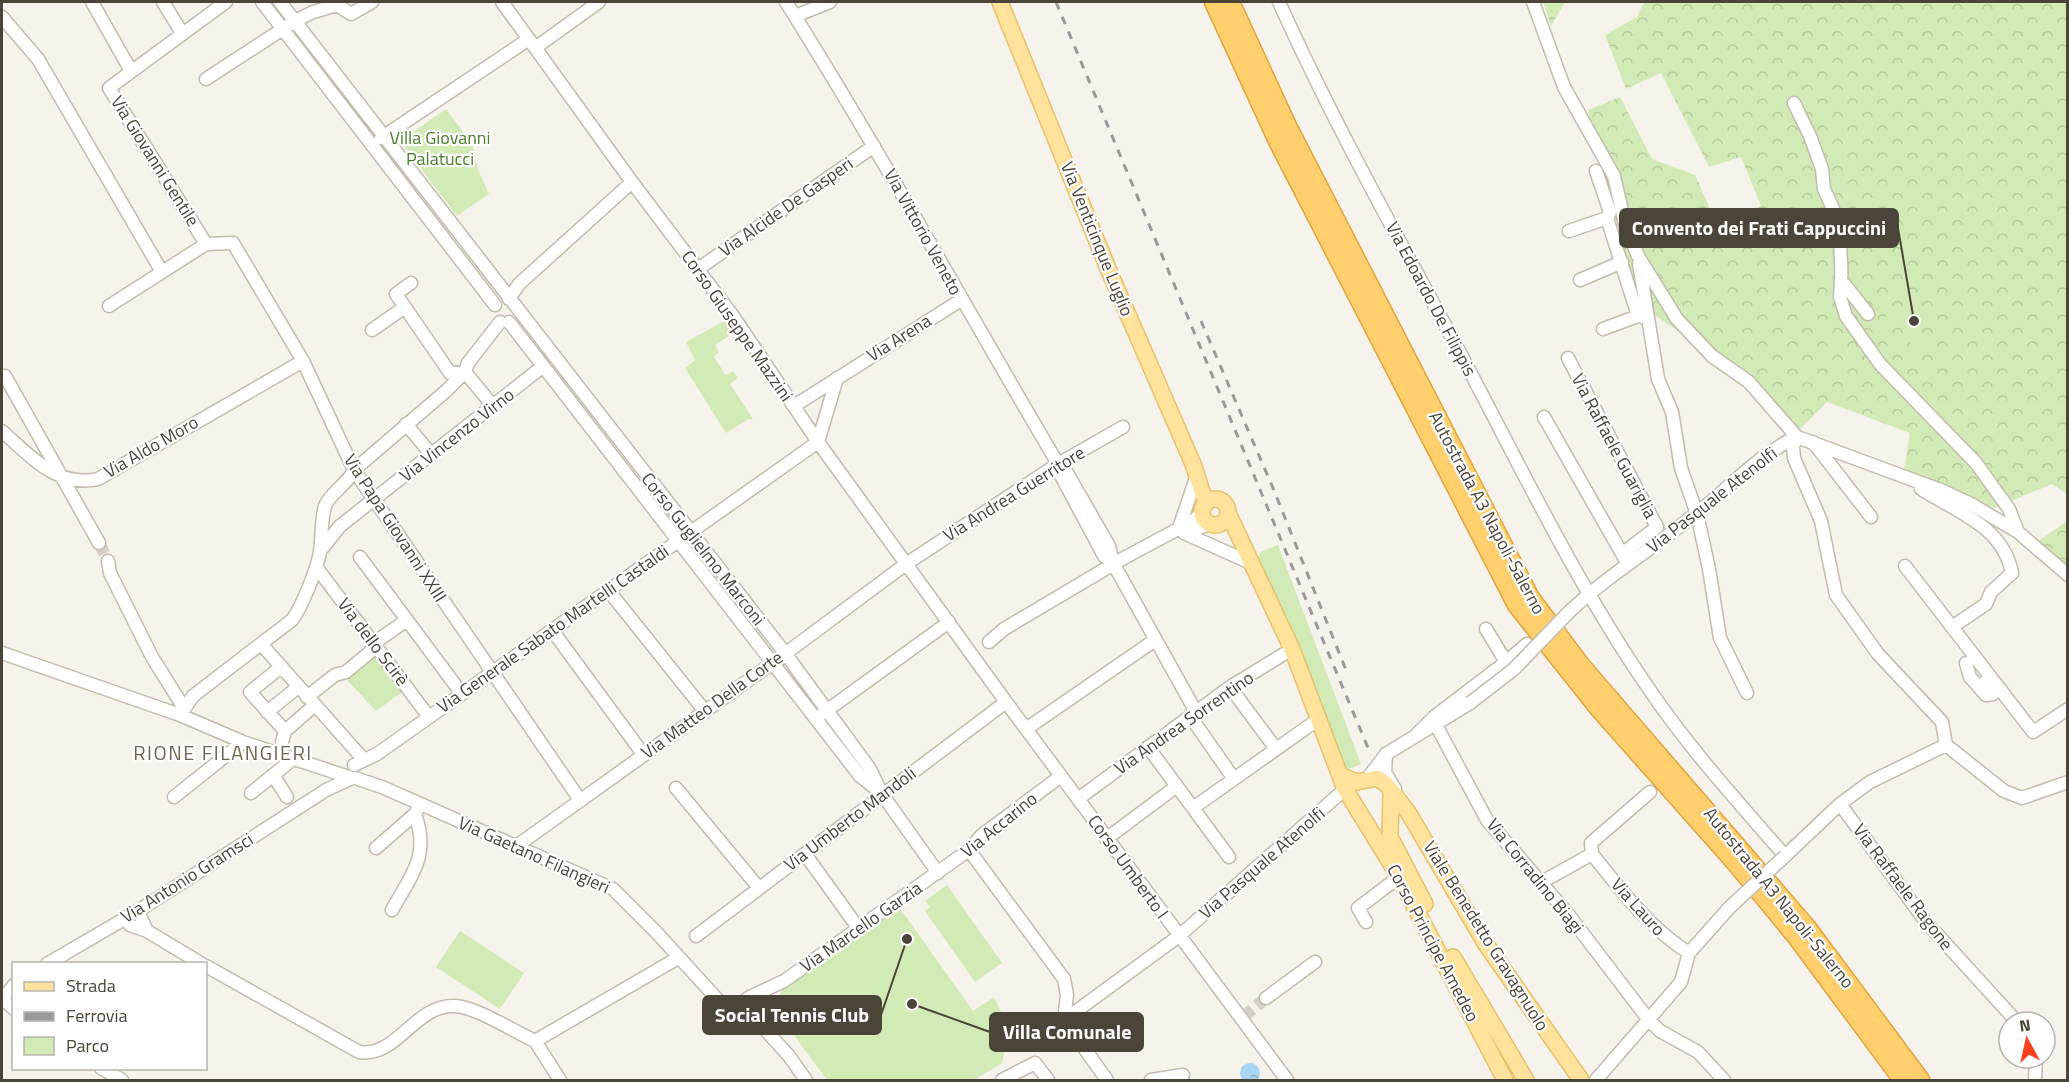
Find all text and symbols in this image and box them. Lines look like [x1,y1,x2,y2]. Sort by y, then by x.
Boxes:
street label: Via Giovanni Gentile [104,90,207,231]
park label: Villa Giovanni Palatucci [390,124,490,172]
street label: Via Alcide De Gasperi [713,150,858,263]
street label: Via Venticinque Luglio [1054,157,1141,320]
street label: Via Vittorio Veneto [877,164,969,300]
callout: Convento dei Frati Cappuccini [1620,209,1898,247]
text: Convento dei Frati Cappuccini [1632,212,1886,243]
street label: Via Edoardo De Filippis [1379,217,1484,381]
street label: Corso Giuseppe Mazzini [675,245,800,407]
street label: Via Arena [861,307,936,368]
street label: Via Raffaele Guariglia [1565,368,1664,523]
street label: Via Vincenzo Virno [393,381,520,488]
street label: Autostrada A3 Napoli-Salerno [1422,406,1553,619]
street label: Via Aldo Moro [98,409,203,485]
street label: Via Andrea Guerritore [938,439,1090,548]
street label: Via Pasquale Atenolfi [1640,440,1783,559]
street label: Via Papa Giovanni XXIII [337,448,454,607]
street label: Corso Guglielmo Marconi [635,466,772,631]
street label: Via Generale Sabato Martelli Castaldi [431,538,674,719]
street label: Via dello Scirè [331,592,416,692]
street label: Via Matteo Della Corte [635,644,788,765]
street label: Via Andrea Sorrentino [1108,664,1259,781]
district label: RIONE FILANGIERI [133,737,313,768]
street label: Via Umberto Mandoli [778,760,922,877]
street label: Via Accarino [954,785,1043,864]
street label: Via Pasquale Atenolfi [1193,800,1331,925]
street label: Autostrada A3 Napoli-Salerno [1698,801,1861,994]
street label: Via Gaetano Filangieri [454,809,614,900]
street label: Corso Umberto I [1081,809,1175,924]
street label: Via Corradino Biagi [1480,812,1591,939]
street label: Via Raffaele Ragone [1847,818,1960,956]
street label: Via Antonio Gramsci [115,826,258,929]
street label: Viale Benedetto Gravagnuolo [1417,835,1556,1036]
street label: Corso Principe Amedeo [1380,859,1486,1026]
street label: Via Lauro [1605,872,1672,942]
street label: Via Marcello Garzia [794,874,927,979]
legend [12,962,207,1070]
text: Strada [66,972,116,999]
callout: Social Tennis Club [703,996,881,1034]
text: Social Tennis Club [715,999,869,1030]
text: Ferrovia [66,1002,127,1029]
north arrow [1997,1010,2057,1070]
text: N [2018,1012,2032,1038]
callout: Villa Comunale [990,1013,1143,1051]
text: Villa Comunale [1003,1016,1131,1047]
text: Parco [66,1032,109,1059]

